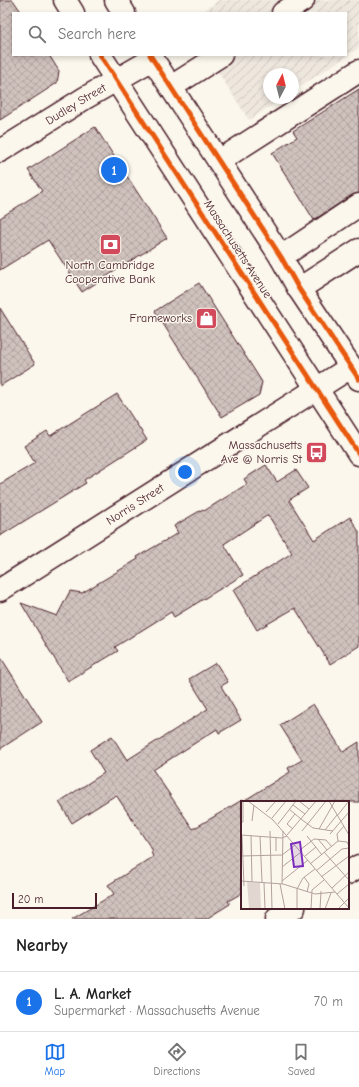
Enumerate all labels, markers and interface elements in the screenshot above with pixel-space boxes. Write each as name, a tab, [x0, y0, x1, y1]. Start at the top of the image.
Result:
search box	[12, 12, 347, 56]
icon: search	[26, 23, 48, 45]
text: Search here	[58, 25, 136, 43]
north arrow	[263, 68, 299, 104]
street label: Dudley Street	[43, 80, 109, 128]
pin: 1	[101, 155, 127, 185]
street label: Massachusetts Avenue	[201, 197, 275, 301]
bank icon: North Cambridge Cooperative Bank	[97, 231, 123, 257]
place label: North Cambridge Cooperative Bank	[65, 258, 155, 286]
shop icon: Frameworks	[194, 305, 220, 331]
place label: Frameworks	[130, 311, 192, 325]
place label: Massachusetts Ave @ Norris St	[221, 438, 303, 466]
bus stop icon: Massachusetts Ave @ Norris St	[304, 439, 330, 465]
your location	[175, 462, 195, 482]
street label: Norris Street	[104, 480, 167, 528]
inset map	[241, 801, 349, 909]
scale bar	[12, 891, 97, 910]
text: 20 m	[18, 893, 43, 906]
text: Nearby	[16, 936, 67, 955]
text: L. A. Market	[54, 985, 131, 1003]
text: 1	[26, 994, 32, 1009]
text: 70 m	[314, 994, 343, 1009]
text: Supermarket · Massachusetts Avenue	[54, 1003, 260, 1018]
tab: Map	[44, 1041, 66, 1078]
tab: Directions	[154, 1041, 200, 1078]
tab: Saved	[288, 1041, 315, 1078]

